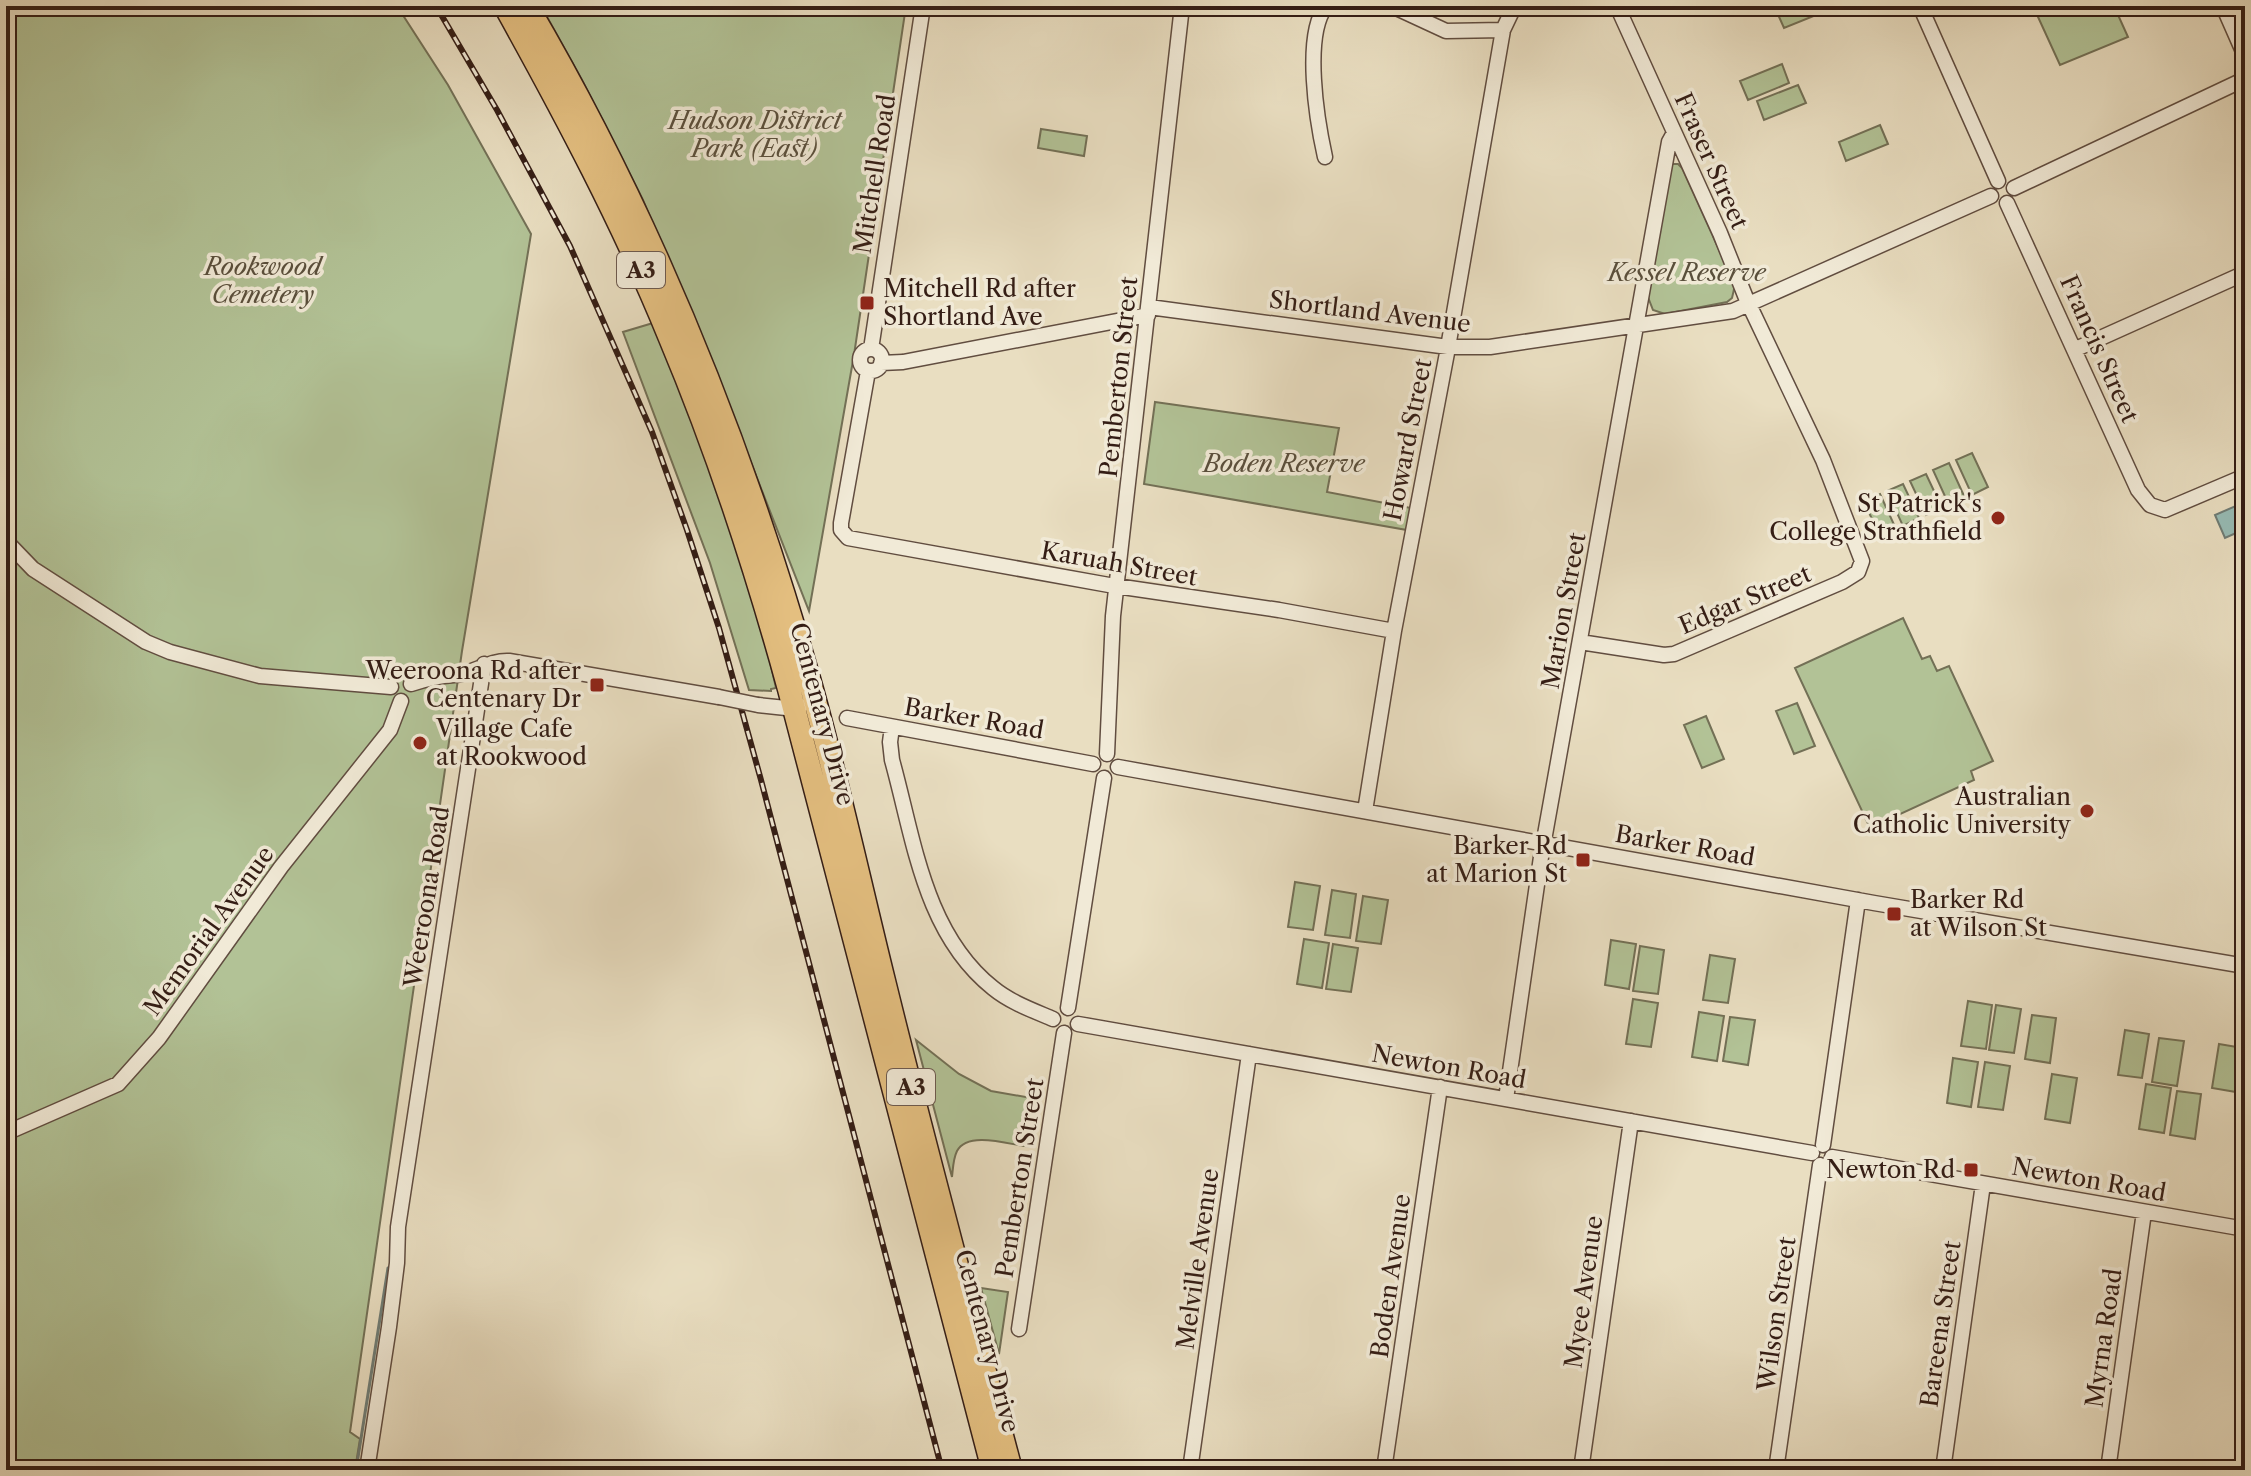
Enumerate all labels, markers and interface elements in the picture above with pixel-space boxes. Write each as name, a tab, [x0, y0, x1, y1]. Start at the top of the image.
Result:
street label: Fraser Street	[1668, 88, 1755, 234]
street label: Mitchell Road	[848, 92, 901, 256]
park label: Hudson District Park (East)	[666, 106, 843, 163]
park label: Rookwood Cemetery	[203, 252, 324, 309]
road number: A3	[617, 252, 665, 288]
park label: Kessel Reserve	[1606, 258, 1767, 287]
street label: Francis Street	[2054, 271, 2145, 427]
place label: Mitchell Rd after Shortland Ave	[883, 274, 1076, 331]
street label: Pemberton Street	[1094, 275, 1144, 479]
street label: Shortland Avenue	[1268, 285, 1473, 338]
marker: Mitchell Rd after Shortland Ave	[858, 294, 876, 312]
street label: Howard Street	[1378, 356, 1438, 524]
park label: Boden Reserve	[1201, 449, 1366, 478]
place label: St Patrick's College Strathfield	[1769, 489, 1982, 546]
marker: St Patrick's College Strathfield	[1989, 509, 2007, 527]
street label: Marion Street	[1535, 530, 1592, 691]
street label: Karuah Street	[1039, 535, 1200, 592]
street label: Edgar Street	[1674, 559, 1816, 640]
street label: Centenary Drive	[784, 619, 861, 808]
place label: Weeroona Rd after Centenary Dr	[365, 656, 581, 713]
marker: Weeroona Rd after Centenary Dr	[588, 676, 606, 694]
street label: Barker Road	[902, 692, 1047, 745]
place label: Village Cafe at Rookwood	[435, 714, 587, 771]
marker: Village Cafe at Rookwood	[411, 734, 429, 752]
place label: Australian Catholic University	[1853, 782, 2072, 839]
marker: Australian Catholic University	[2078, 802, 2096, 820]
street label: Weeroona Road	[398, 804, 455, 991]
street label: Barker Road	[1613, 819, 1758, 872]
place label: Barker Rd at Marion St	[1426, 831, 1568, 888]
street label: Memorial Avenue	[137, 840, 280, 1021]
marker: Barker Rd at Marion St	[1574, 851, 1592, 869]
place label: Barker Rd at Wilson St	[1910, 885, 2047, 942]
marker: Barker Rd at Wilson St	[1885, 905, 1903, 923]
street label: Newton Road	[1370, 1039, 1529, 1094]
road number: A3	[887, 1069, 935, 1105]
street label: Pemberton Street	[989, 1076, 1050, 1280]
street label: Newton Road	[2010, 1152, 2169, 1207]
place label: Newton Rd	[1826, 1155, 1955, 1184]
marker: Newton Rd	[1962, 1161, 1980, 1179]
street label: Melville Avenue	[1170, 1166, 1225, 1351]
street label: Boden Avenue	[1365, 1192, 1416, 1360]
street label: Myee Avenue	[1558, 1214, 1609, 1370]
street label: Wilson Street	[1751, 1235, 1802, 1394]
street label: Bareena Street	[1914, 1238, 1967, 1409]
street label: Centenary Drive	[949, 1246, 1026, 1435]
street label: Myrna Road	[2079, 1266, 2128, 1409]

